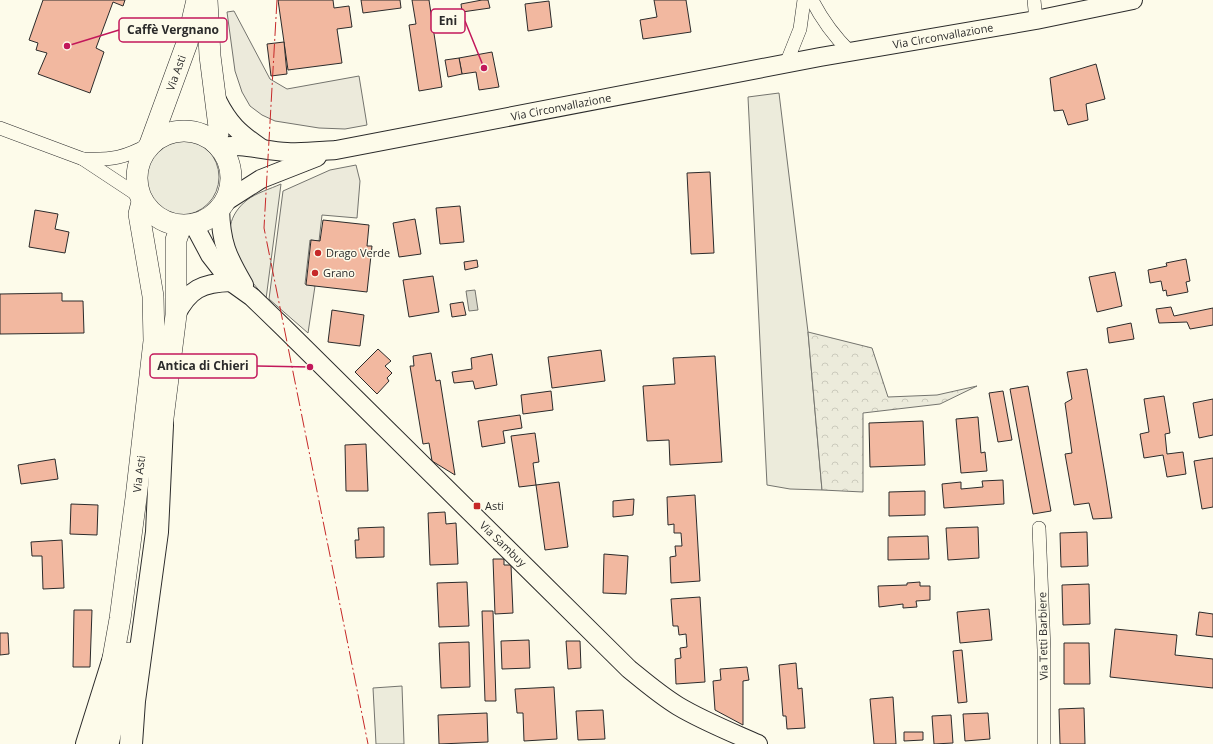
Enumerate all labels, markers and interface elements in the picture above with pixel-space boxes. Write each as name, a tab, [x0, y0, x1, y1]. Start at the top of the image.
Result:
callout: Eni	[431, 9, 465, 33]
text: Eni	[439, 12, 457, 29]
callout: Caffè Vergnano	[119, 18, 227, 42]
street label: Via Circonvallazione	[891, 19, 994, 52]
text: Caffè Vergnano	[127, 21, 219, 38]
street label: Via Asti	[162, 53, 189, 93]
street label: Via Circonvallazione	[509, 89, 612, 124]
place label: Drago Verde	[326, 245, 390, 260]
marker: Drago Verde	[313, 248, 323, 258]
place label: Grano	[323, 265, 355, 280]
marker: Grano	[310, 268, 320, 278]
callout: Antica di Chieri	[150, 354, 257, 378]
text: Antica di Chieri	[157, 357, 249, 374]
street label: Via Asti	[129, 455, 148, 493]
place label: Asti	[485, 498, 504, 513]
marker: Asti	[472, 501, 482, 511]
street label: Via Sambuy	[477, 518, 530, 570]
street label: Via Tetti Barbiere	[1034, 592, 1051, 680]

